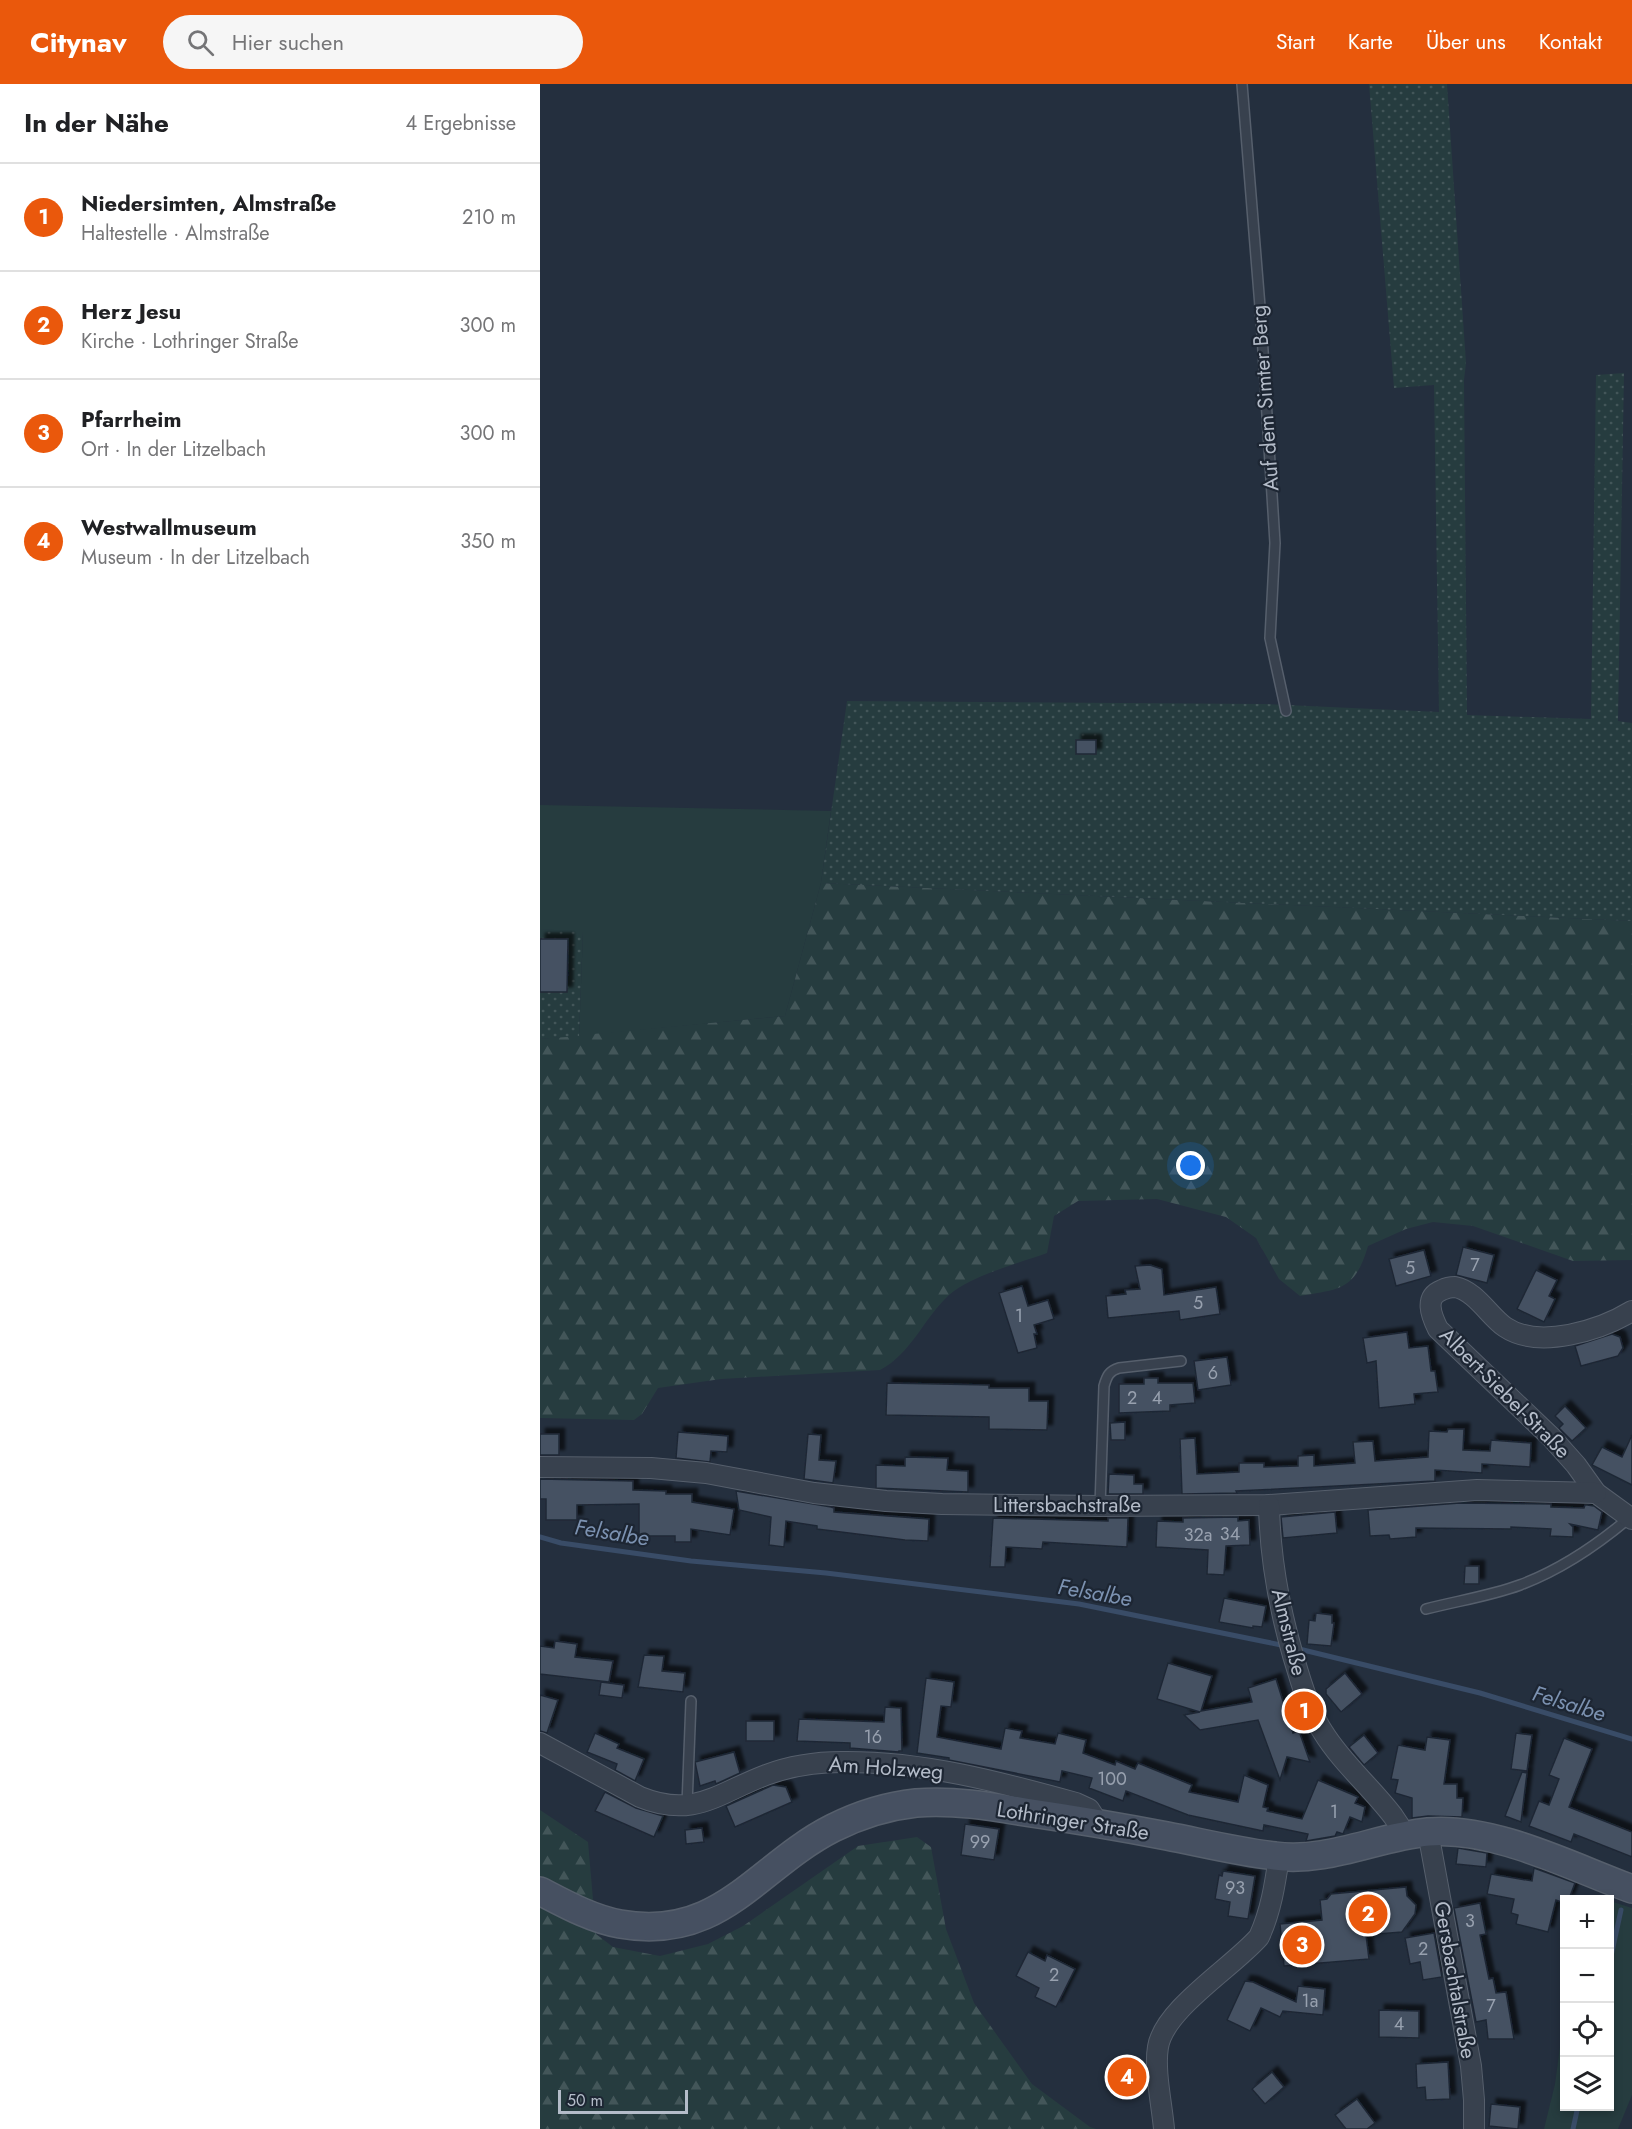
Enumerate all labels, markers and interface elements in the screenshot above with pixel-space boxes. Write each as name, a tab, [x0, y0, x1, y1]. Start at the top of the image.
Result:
search box	[163, 15, 583, 69]
text: Citynav	[30, 22, 127, 63]
icon: search	[184, 26, 217, 59]
text: Hier suchen	[232, 26, 344, 58]
text: Start	[1276, 27, 1315, 57]
text: Karte	[1348, 27, 1393, 57]
text: Über uns	[1426, 27, 1506, 57]
text: Kontakt	[1539, 27, 1602, 57]
text: In der Nähe	[24, 104, 169, 142]
text: 4 Ergebnisse	[406, 109, 516, 138]
text: Niedersimten, Almstraße	[81, 187, 336, 219]
text: 1	[38, 203, 49, 232]
text: 210 m	[462, 203, 516, 232]
text: Haltestelle · Almstraße	[81, 219, 270, 248]
text: Herz Jesu	[81, 295, 181, 327]
street label: Auf dem Simter Berg	[1244, 304, 1286, 492]
text: 2	[37, 311, 50, 340]
text: 300 m	[459, 311, 516, 340]
text: Kirche · Lothringer Straße	[81, 327, 299, 356]
text: Pfarrheim	[81, 403, 181, 435]
text: 3	[37, 419, 50, 448]
text: 300 m	[459, 419, 516, 448]
text: Ort · In der Litzelbach	[81, 435, 266, 464]
text: Westwallmuseum	[81, 511, 257, 543]
text: 4	[37, 527, 50, 556]
text: 350 m	[460, 527, 516, 556]
text: Museum · In der Litzelbach	[81, 543, 310, 572]
your location	[1176, 1151, 1205, 1180]
house number: 7	[1470, 1252, 1480, 1278]
house number: 5	[1405, 1255, 1415, 1281]
house number: 5	[1193, 1290, 1203, 1316]
house number: 1	[1015, 1303, 1023, 1329]
street label: Albert-Siebel-Straße	[1433, 1321, 1577, 1465]
house number: 6	[1208, 1360, 1218, 1386]
house number: 2	[1127, 1385, 1137, 1411]
house number: 4	[1152, 1385, 1162, 1411]
street label: Littersbachstraße	[993, 1490, 1141, 1520]
water label: Felsalbe	[573, 1510, 651, 1554]
house number: 34	[1220, 1521, 1240, 1547]
house number: 32a	[1184, 1522, 1212, 1548]
water label: Felsalbe	[1055, 1570, 1135, 1614]
street label: Almstraße	[1264, 1585, 1314, 1679]
water label: Felsalbe	[1529, 1677, 1609, 1729]
pin: 1	[1284, 1688, 1323, 1734]
house number: 16	[864, 1724, 882, 1750]
street label: Am Holzweg	[828, 1749, 944, 1787]
house number: 100	[1097, 1766, 1127, 1792]
street label: Lothringer Straße	[995, 1794, 1151, 1848]
house number: 1	[1330, 1799, 1338, 1825]
house number: 99	[970, 1829, 990, 1855]
house number: 93	[1225, 1875, 1245, 1901]
pin: 2	[1348, 1892, 1388, 1936]
map controls	[1560, 1895, 1614, 2111]
button: +	[1560, 1895, 1614, 1949]
street label: Gersbachtalstraße	[1426, 1899, 1484, 2061]
house number: 3	[1465, 1908, 1475, 1934]
pin: 3	[1282, 1922, 1322, 1968]
house number: 2	[1418, 1936, 1428, 1962]
button: −	[1560, 1949, 1614, 2003]
house number: 2	[1049, 1962, 1059, 1988]
house number: 1a	[1302, 1988, 1318, 2014]
house number: 7	[1486, 1993, 1496, 2019]
button: locate	[1560, 2003, 1614, 2057]
house number: 4	[1394, 2011, 1404, 2037]
pin: 4	[1108, 2054, 1146, 2100]
button: layers	[1560, 2057, 1614, 2111]
scale bar	[558, 2087, 688, 2114]
text: 50 m	[567, 2089, 603, 2112]

